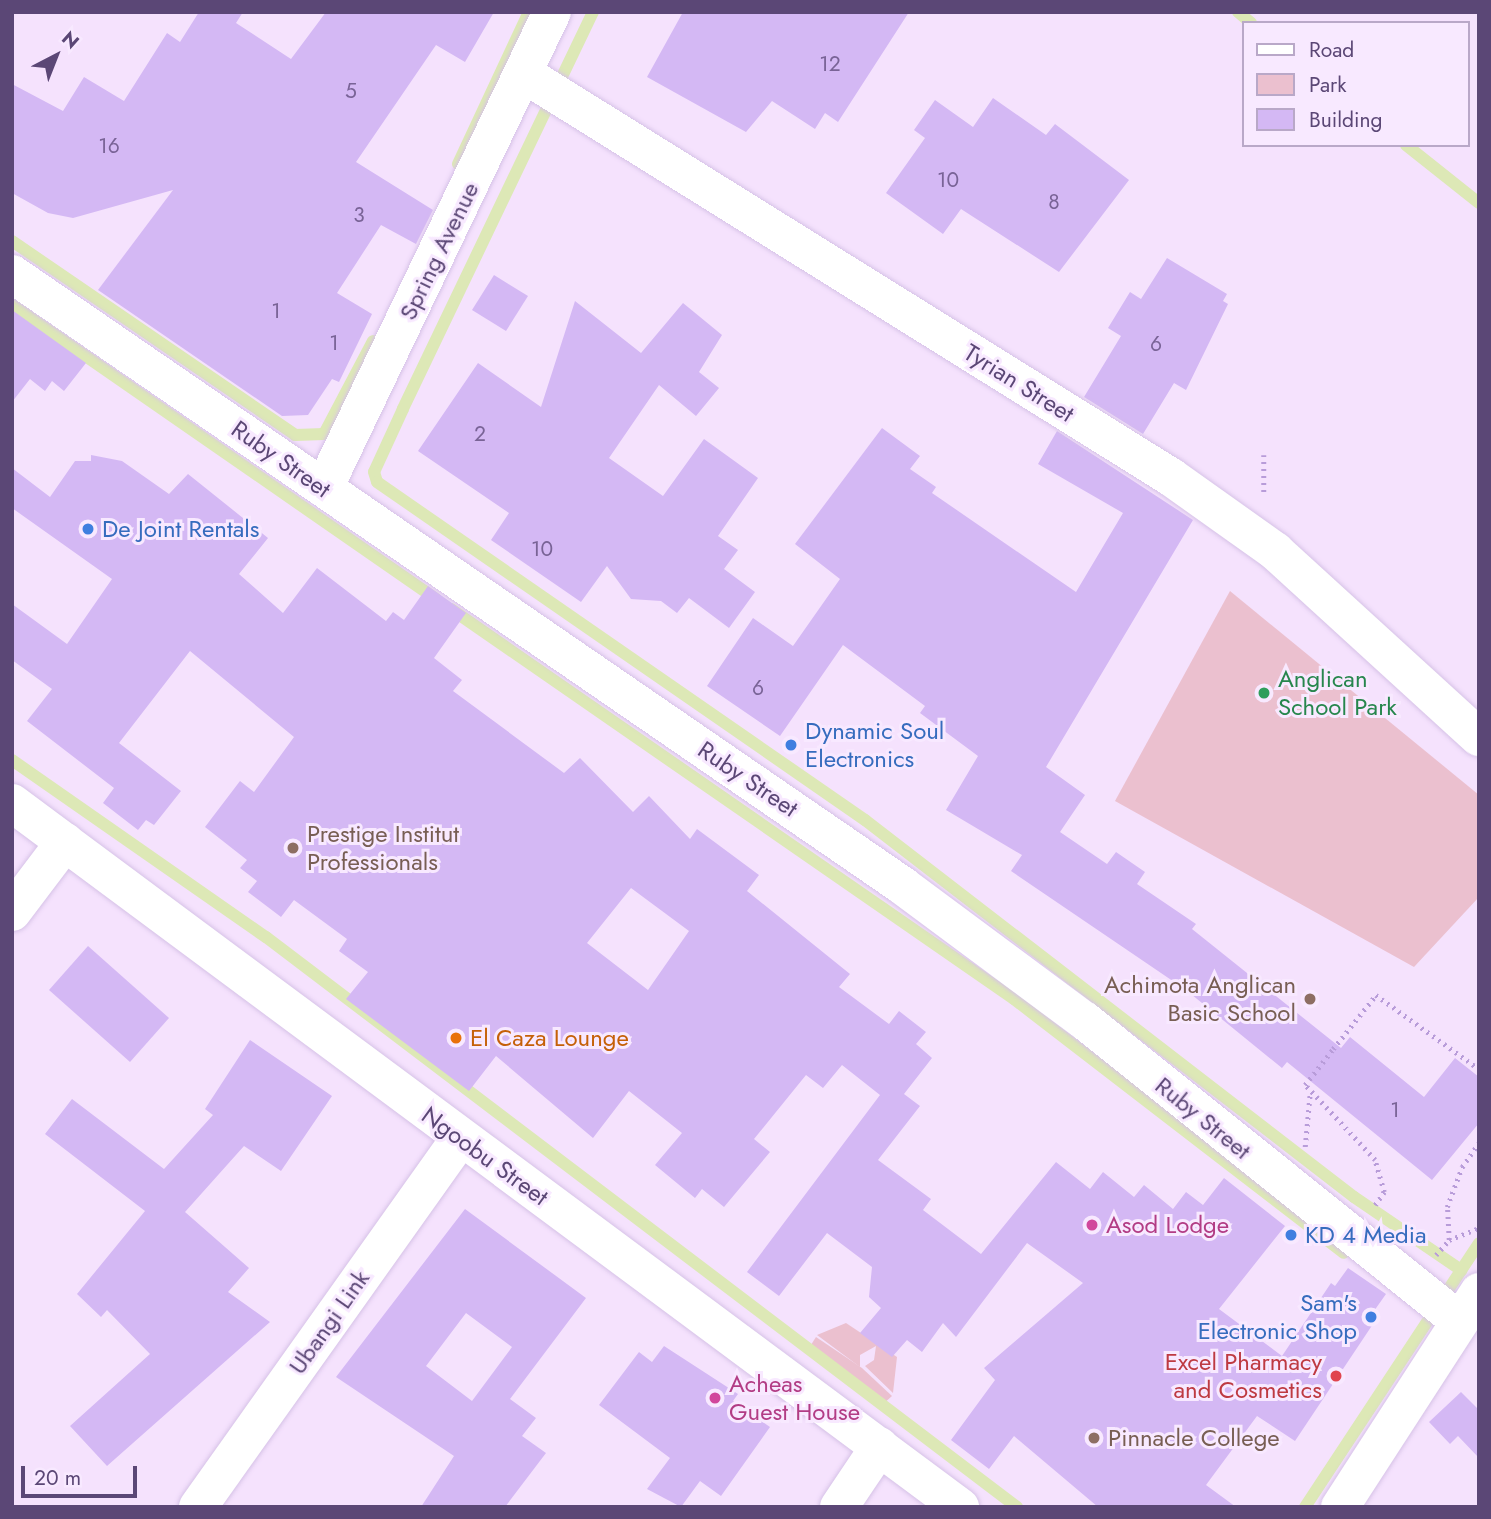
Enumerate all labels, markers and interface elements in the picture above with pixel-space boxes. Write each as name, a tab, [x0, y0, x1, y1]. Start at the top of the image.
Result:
north arrow	[21, 21, 91, 91]
legend	[1242, 21, 1470, 147]
text: N	[56, 25, 85, 55]
text: Road	[1309, 35, 1354, 65]
house number: 12	[819, 51, 841, 77]
text: Park	[1309, 70, 1346, 100]
house number: 5	[345, 78, 357, 104]
text: Building	[1309, 105, 1382, 135]
house number: 16	[98, 133, 120, 159]
house number: 10	[937, 167, 959, 193]
street label: Spring Avenue	[393, 177, 485, 325]
house number: 8	[1048, 189, 1060, 215]
house number: 3	[353, 202, 365, 228]
house number: 1	[271, 298, 281, 324]
house number: 1	[329, 330, 339, 356]
house number: 6	[1150, 331, 1162, 357]
street label: Tyrian Street	[959, 338, 1079, 428]
street label: Ruby Street	[226, 414, 336, 504]
house number: 2	[474, 421, 486, 447]
place label: De Joint Rentals	[102, 515, 259, 543]
marker: De Joint Rentals	[80, 521, 96, 537]
house number: 10	[531, 536, 553, 562]
place label: Anglican School Park	[1278, 665, 1397, 721]
house number: 6	[752, 675, 764, 701]
marker: Anglican School Park	[1256, 685, 1272, 701]
place label: Dynamic Soul Electronics	[805, 717, 944, 773]
street label: Ruby Street	[693, 735, 803, 823]
marker: Dynamic Soul Electronics	[783, 737, 799, 753]
place label: Prestige Institut Professionals	[307, 820, 459, 876]
marker: Prestige Institut Professionals	[285, 840, 301, 856]
place label: Achimota Anglican Basic School	[1104, 971, 1296, 1027]
marker: Achimota Anglican Basic School	[1302, 991, 1318, 1007]
place label: El Caza Lounge	[470, 1024, 629, 1052]
marker: El Caza Lounge	[448, 1030, 464, 1046]
street label: Ruby Street	[1149, 1071, 1257, 1165]
house number: 1	[1390, 1097, 1400, 1123]
street label: Ngoobu Street	[416, 1100, 554, 1212]
place label: Asod Lodge	[1106, 1211, 1229, 1239]
marker: Asod Lodge	[1084, 1217, 1100, 1233]
place label: KD 4 Media	[1305, 1221, 1427, 1249]
marker: KD 4 Media	[1283, 1227, 1299, 1243]
street label: Ubangi Link	[283, 1265, 375, 1379]
place label: Sam's Electronic Shop	[1198, 1289, 1357, 1345]
marker: Sam's Electronic Shop	[1363, 1309, 1379, 1325]
place label: Excel Pharmacy and Cosmetics	[1165, 1348, 1322, 1404]
marker: Excel Pharmacy and Cosmetics	[1328, 1368, 1344, 1384]
place label: Acheas Guest House	[729, 1370, 860, 1426]
marker: Acheas Guest House	[707, 1390, 723, 1406]
place label: Pinnacle College	[1108, 1424, 1280, 1452]
marker: Pinnacle College	[1086, 1430, 1102, 1446]
scale bar	[24, 1452, 140, 1496]
text: 20 m	[34, 1463, 81, 1493]

